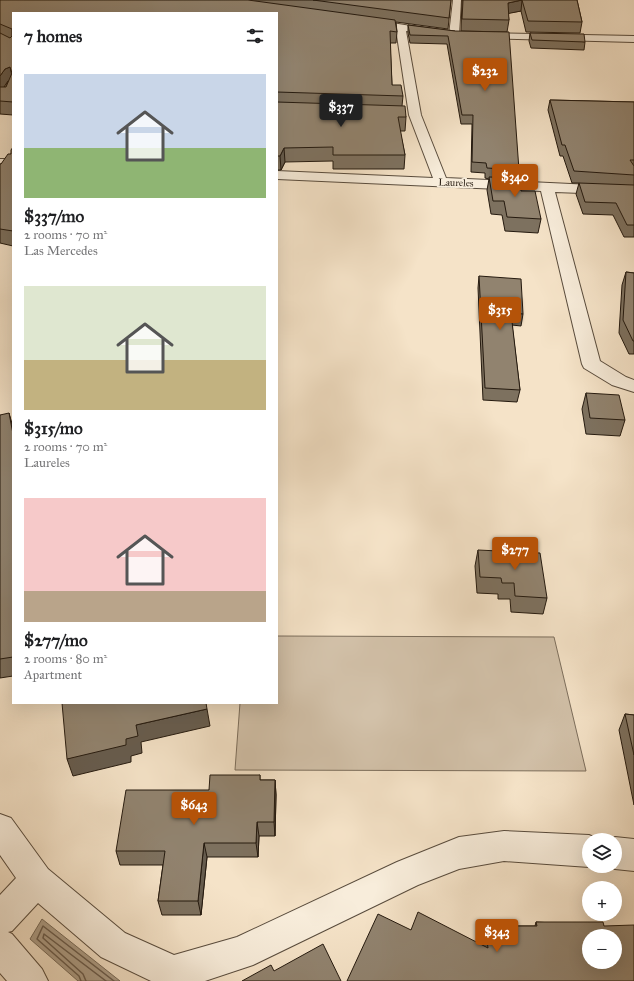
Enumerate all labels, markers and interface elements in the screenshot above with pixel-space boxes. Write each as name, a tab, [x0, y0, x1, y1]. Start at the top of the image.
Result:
icon: filters	[244, 25, 266, 47]
text: 7 homes	[24, 26, 82, 47]
pin: $232	[461, 58, 509, 92]
text: $232	[472, 63, 498, 79]
pin: $337	[317, 94, 365, 128]
text: $337	[328, 99, 354, 115]
icon: home	[109, 100, 181, 172]
pin: $340	[491, 164, 539, 198]
text: $340	[501, 169, 529, 185]
street label: Laureles	[438, 176, 474, 190]
text: $337/mo	[24, 206, 84, 227]
text: 2 rooms · 70 m²	[24, 227, 107, 243]
text: Las Mercedes	[24, 243, 98, 259]
pin: $315	[476, 297, 524, 331]
text: $315	[488, 302, 512, 318]
icon: home	[109, 312, 181, 384]
text: $315/mo	[24, 418, 83, 439]
text: 2 rooms · 70 m²	[24, 439, 107, 455]
text: Laureles	[24, 455, 70, 471]
icon: home	[109, 524, 181, 596]
pin: $277	[491, 537, 539, 571]
text: $277	[501, 542, 529, 558]
text: $277/mo	[24, 630, 88, 651]
text: 2 rooms · 80 m²	[24, 651, 107, 667]
text: Apartment	[24, 667, 82, 683]
pin: $643	[170, 792, 218, 826]
text: $643	[181, 797, 207, 813]
map controls	[582, 833, 622, 969]
button: layers	[582, 833, 622, 873]
button: +	[582, 881, 622, 921]
pin: $343	[473, 919, 521, 953]
text: $343	[484, 924, 510, 940]
button: −	[582, 929, 622, 969]

